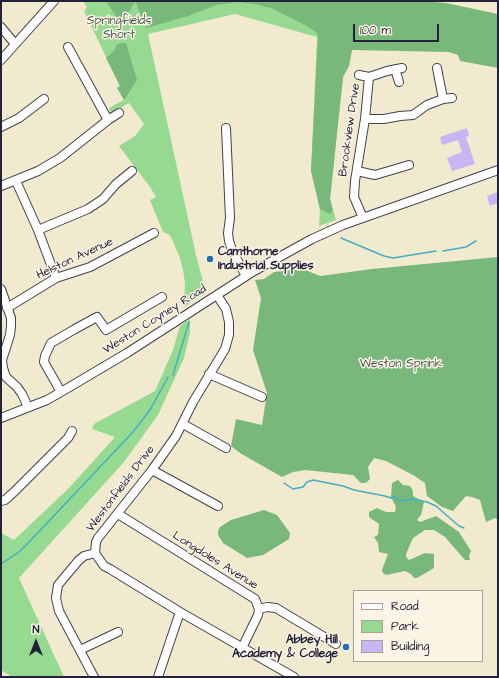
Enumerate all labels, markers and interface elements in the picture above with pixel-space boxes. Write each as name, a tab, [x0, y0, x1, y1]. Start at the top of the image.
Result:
park label: Springfields Short	[87, 14, 151, 42]
scale bar	[355, 16, 441, 42]
text: 100 m	[360, 22, 391, 39]
street label: Brookview Drive	[336, 82, 364, 178]
street label: Helston Avenue	[34, 235, 116, 283]
place label: Camthorne Industrial Supplies	[218, 245, 314, 273]
marker: Camthorne Industrial Supplies	[205, 254, 215, 264]
street label: Weston Coyney Road	[101, 282, 209, 358]
park label: Weston Sprink	[360, 357, 442, 371]
street label: Westonfields Drive	[84, 443, 158, 535]
street label: Longdoles Avenue	[169, 529, 261, 593]
legend	[353, 590, 483, 662]
text: Road	[391, 598, 419, 615]
text: Park	[391, 618, 419, 635]
north arrow	[16, 622, 56, 662]
text: N	[33, 622, 39, 637]
place label: Abbey Hill Academy & College	[232, 633, 338, 661]
text: Building	[391, 638, 429, 655]
marker: Abbey Hill Academy & College	[341, 642, 351, 652]

